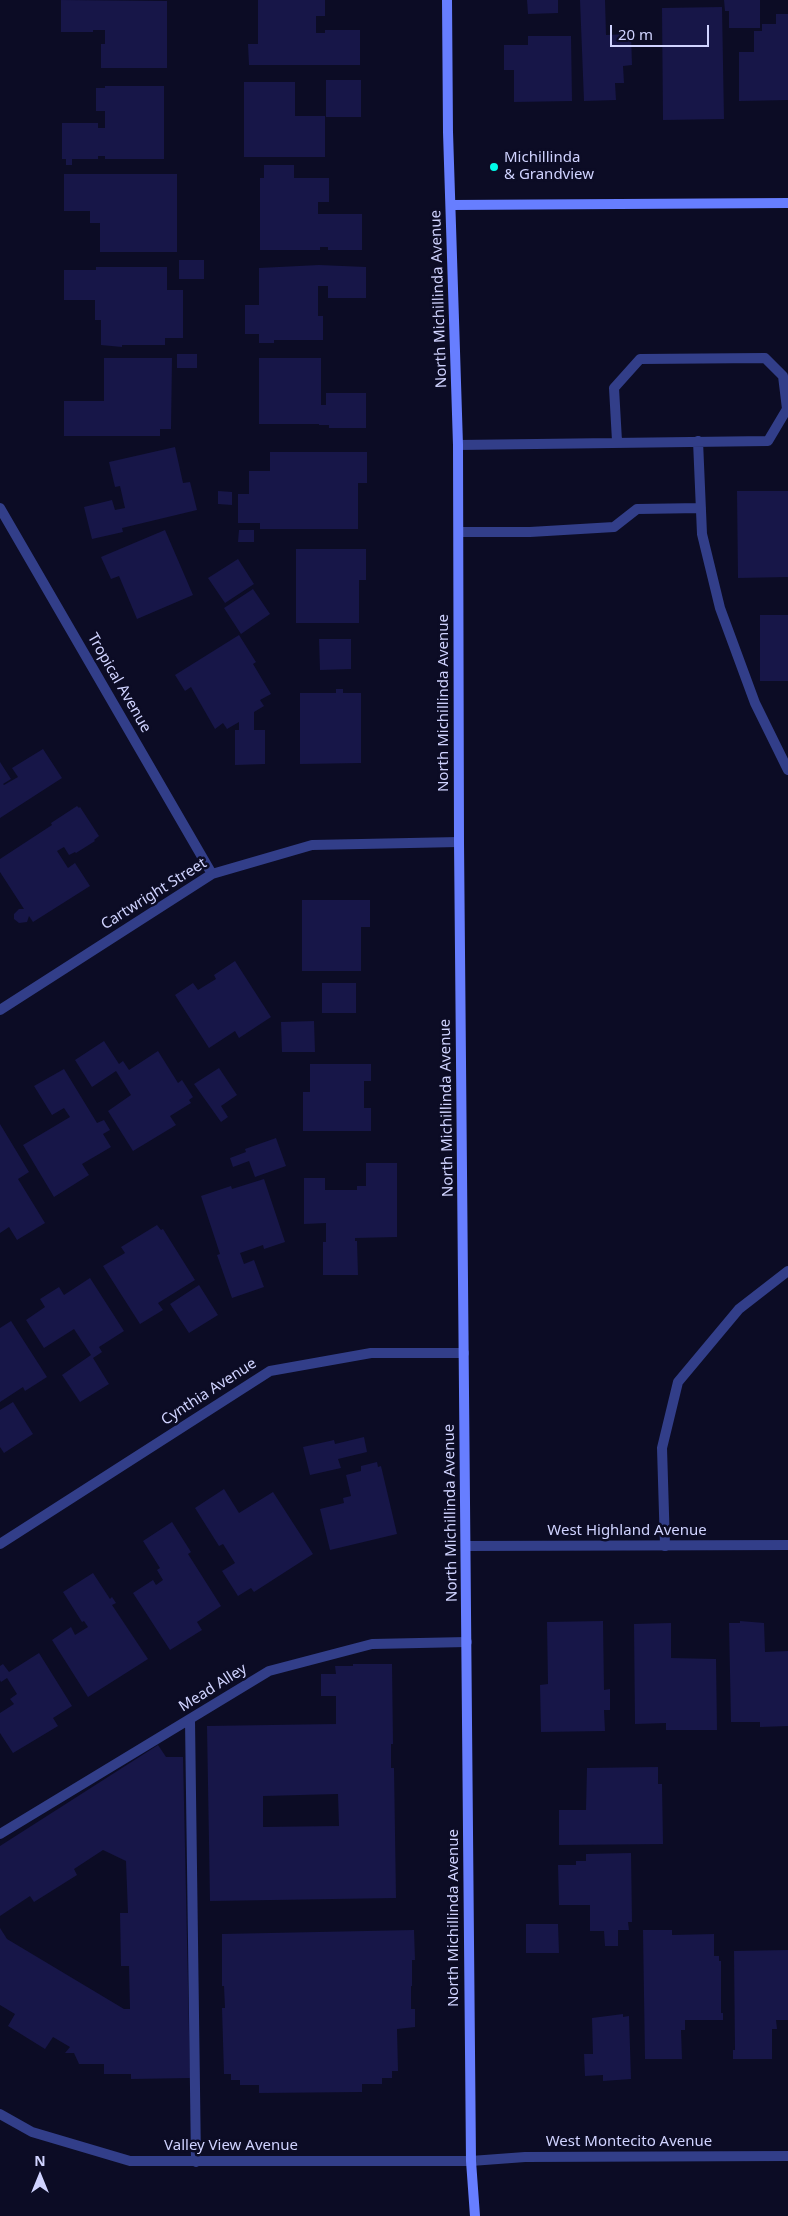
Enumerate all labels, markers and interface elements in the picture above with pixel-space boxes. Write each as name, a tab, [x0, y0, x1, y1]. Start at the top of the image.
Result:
scale bar	[613, 15, 712, 47]
text: 20 m	[618, 24, 653, 44]
place label: Michillinda & Grandview	[504, 149, 594, 184]
marker: Michillinda & Grandview	[488, 161, 500, 173]
street label: North Michillinda Avenue	[427, 210, 451, 388]
street label: North Michillinda Avenue	[435, 614, 453, 792]
street label: Tropical Avenue	[83, 630, 155, 736]
street label: Cartwright Street	[98, 854, 210, 934]
street label: North Michillinda Avenue	[436, 1019, 458, 1197]
street label: Cynthia Avenue	[158, 1355, 260, 1429]
street label: North Michillinda Avenue	[440, 1424, 462, 1602]
street label: West Highland Avenue	[547, 1522, 707, 1540]
street label: Mead Alley	[176, 1660, 250, 1716]
street label: North Michillinda Avenue	[445, 1829, 463, 2007]
street label: West Montecito Avenue	[546, 2133, 712, 2151]
street label: Valley View Avenue	[164, 2137, 298, 2155]
north arrow	[15, 2151, 65, 2201]
text: N	[34, 2151, 46, 2170]

